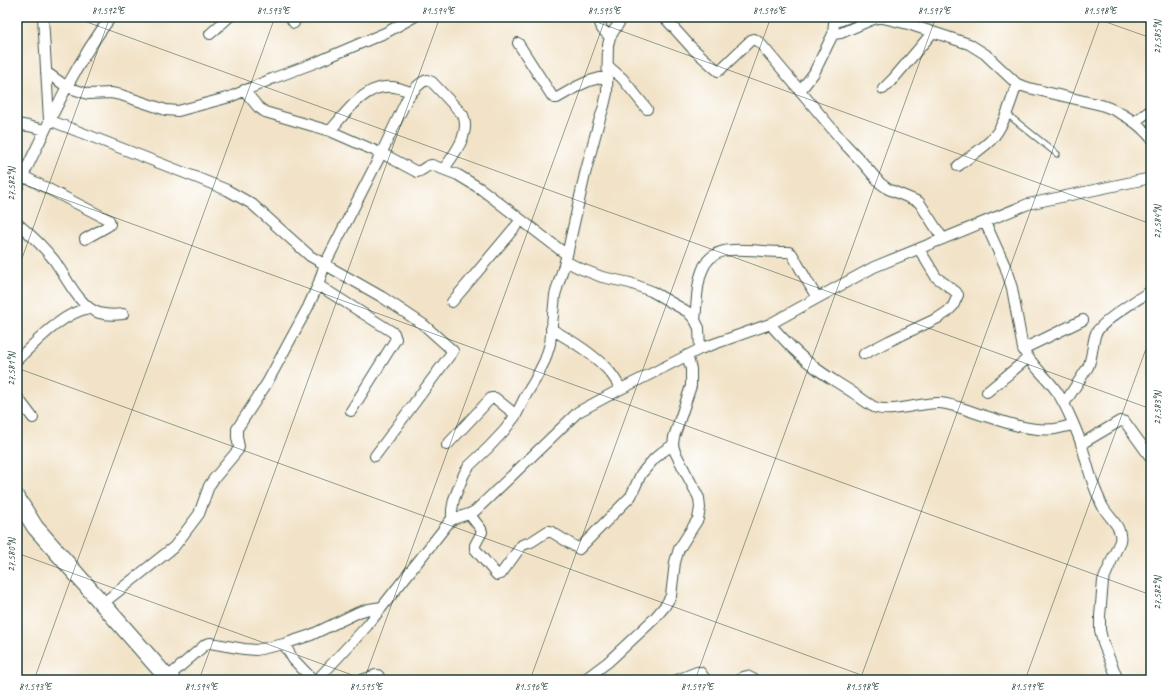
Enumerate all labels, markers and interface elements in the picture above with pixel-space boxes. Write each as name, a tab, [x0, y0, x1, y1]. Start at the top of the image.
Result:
text: 81.592°E	[92, 4, 126, 17]
text: 81.593°E	[257, 4, 291, 17]
text: 81.594°E	[422, 4, 456, 17]
text: 81.595°E	[588, 4, 622, 17]
text: 81.596°E	[753, 4, 787, 17]
text: 81.597°E	[918, 4, 952, 17]
text: 81.598°E	[1084, 4, 1118, 17]
text: 27.585°N	[1151, 18, 1164, 54]
text: 27.582°N	[5, 165, 18, 201]
text: 27.584°N	[1151, 203, 1164, 239]
text: 27.581°N	[5, 350, 18, 386]
text: 27.583°N	[1151, 389, 1164, 425]
text: 27.580°N	[5, 536, 18, 572]
text: 27.582°N	[1151, 574, 1164, 610]
text: 81.593°E	[19, 680, 53, 693]
text: 81.594°E	[185, 680, 219, 693]
text: 81.595°E	[350, 680, 384, 693]
text: 81.596°E	[515, 680, 549, 693]
text: 81.597°E	[681, 680, 715, 693]
text: 81.598°E	[846, 680, 880, 693]
text: 81.599°E	[1011, 680, 1045, 693]

